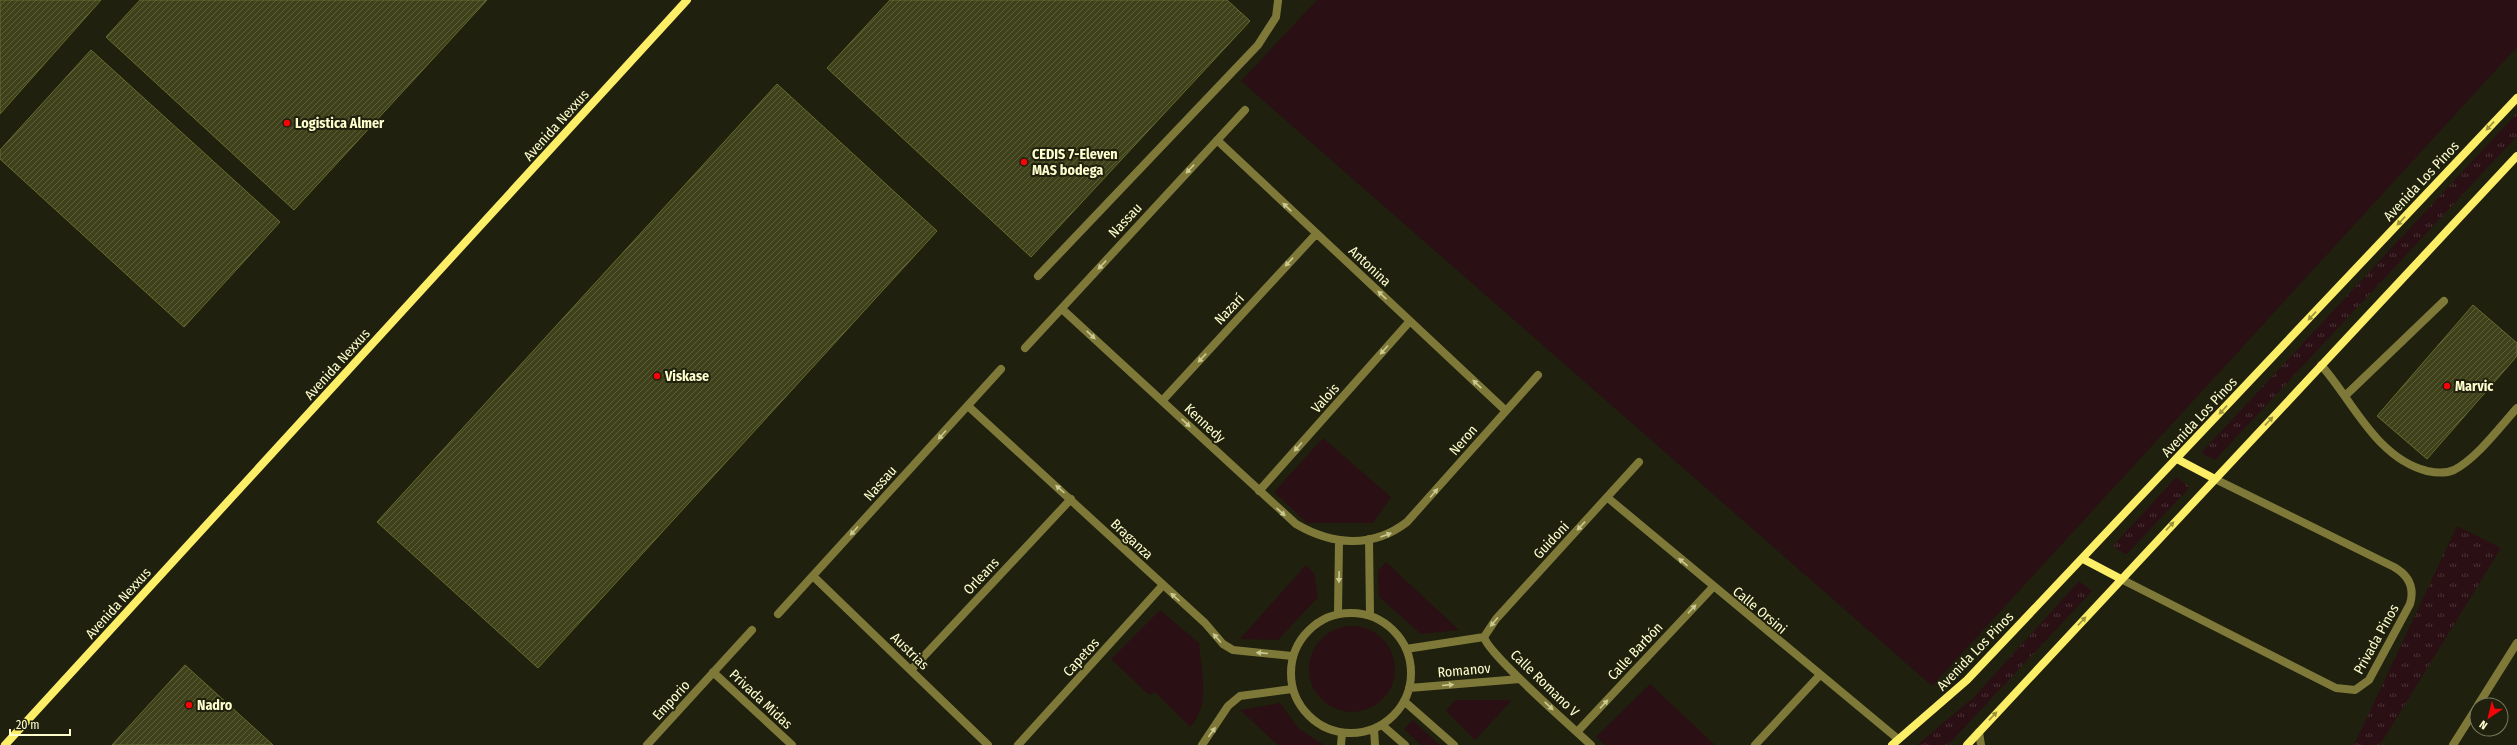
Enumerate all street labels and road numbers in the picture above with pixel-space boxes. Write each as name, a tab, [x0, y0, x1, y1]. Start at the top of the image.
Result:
street label: Avenida Nexxus	[520, 86, 593, 164]
street label: Avenida Los Pinos	[2380, 138, 2463, 225]
street label: Nassau	[1105, 199, 1146, 241]
street label: Antonina	[1345, 243, 1394, 290]
street label: Nazarí	[1211, 290, 1248, 328]
street label: Avenida Nexxus	[301, 325, 374, 403]
street label: Avenida Los Pinos	[2158, 374, 2241, 461]
street label: Valois	[1308, 380, 1343, 417]
street label: Kennedy	[1181, 400, 1229, 447]
street label: Neron	[1446, 422, 1481, 459]
street label: Nassau	[860, 462, 900, 504]
street label: Braganza	[1107, 516, 1156, 563]
street label: Guidoni	[1530, 518, 1573, 562]
street label: Orleans	[960, 554, 1003, 598]
street label: Avenida Nexxus	[82, 564, 155, 642]
street label: Calle Orsini	[1729, 583, 1790, 638]
street label: Privada Pinos	[2350, 601, 2403, 677]
street label: Avenida Los Pinos	[1933, 608, 2017, 694]
street label: Calle Barbón	[1604, 619, 1666, 684]
street label: Austrias	[887, 629, 932, 674]
street label: Capetos	[1060, 635, 1103, 680]
street label: Calle Romano V	[1507, 646, 1583, 721]
street label: Romanov	[1437, 660, 1492, 681]
street label: Privada Midas	[726, 666, 796, 733]
street label: Emporio	[649, 677, 694, 724]

